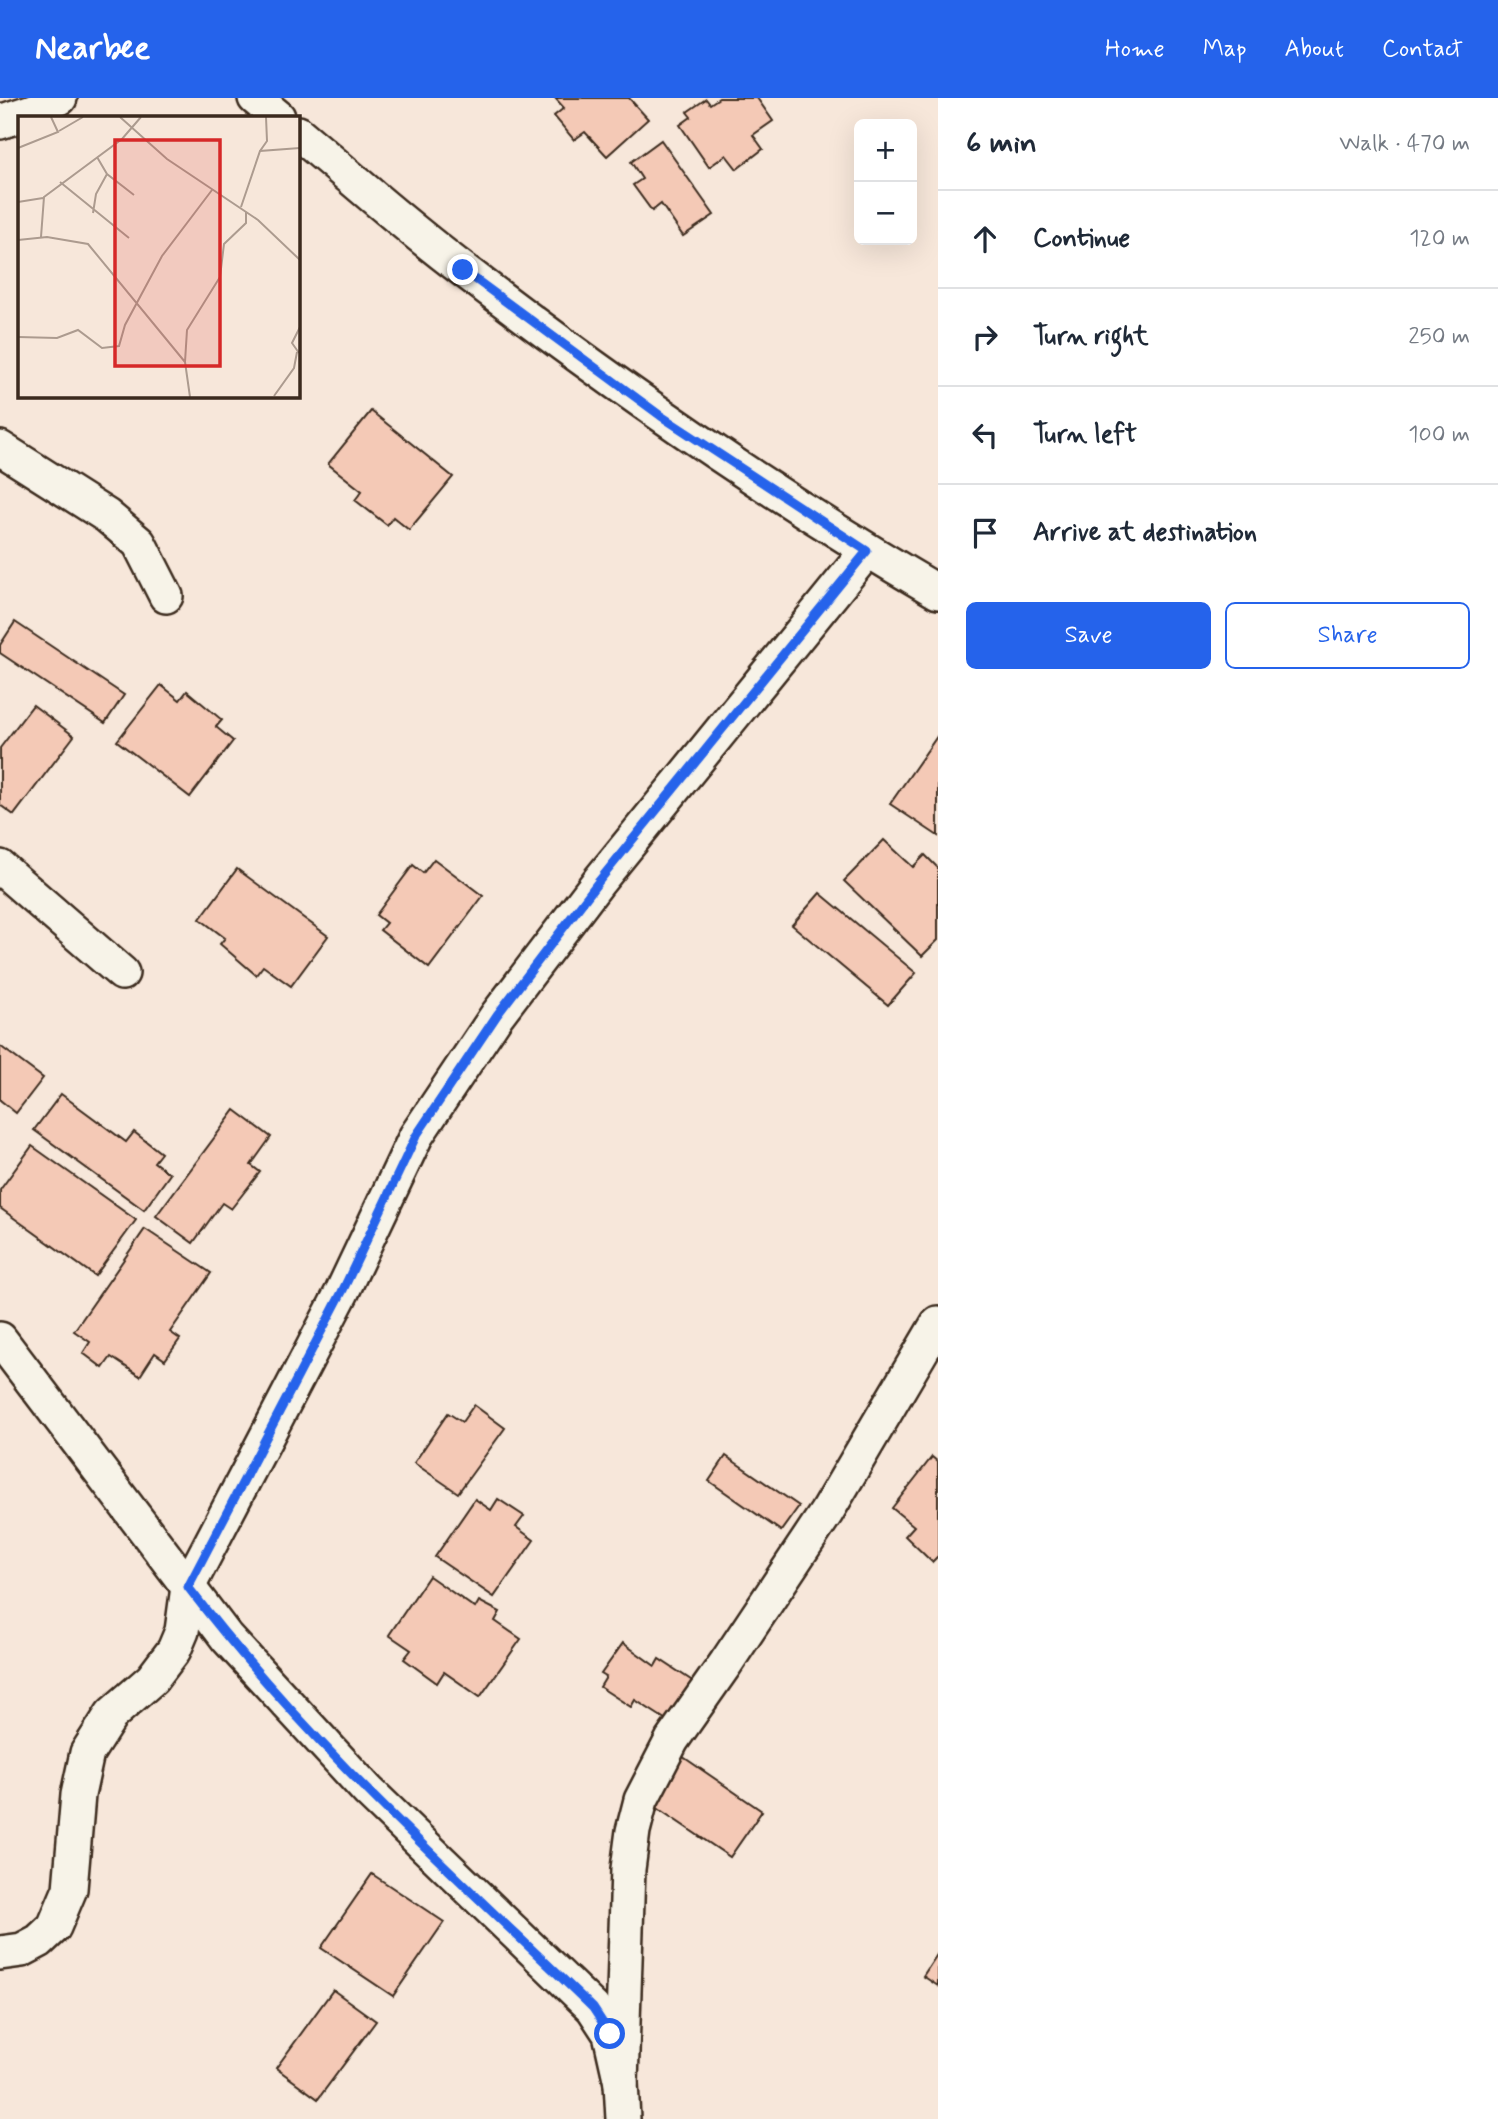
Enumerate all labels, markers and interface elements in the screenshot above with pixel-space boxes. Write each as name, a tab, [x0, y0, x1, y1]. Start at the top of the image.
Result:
text: Nearbee	[35, 27, 150, 71]
text: Home	[1105, 34, 1165, 65]
text: Map	[1203, 34, 1247, 65]
text: About	[1285, 34, 1344, 65]
text: Contact	[1382, 34, 1463, 65]
inset map	[18, 116, 299, 397]
map controls	[854, 119, 917, 245]
button: +	[854, 119, 917, 182]
text: 6 min	[966, 124, 1037, 163]
text: Walk · 470 m	[1339, 129, 1470, 159]
button: −	[854, 182, 917, 245]
icon: ahead	[966, 220, 1004, 258]
text: Continue	[1033, 222, 1130, 256]
text: 120 m	[1409, 224, 1470, 254]
route end	[447, 254, 478, 285]
icon: right	[966, 318, 1004, 356]
text: Turn right	[1033, 320, 1149, 354]
text: 250 m	[1408, 322, 1470, 352]
icon: left	[966, 416, 1004, 454]
text: Turn left	[1033, 418, 1137, 452]
text: 100 m	[1408, 420, 1470, 450]
icon: arrive	[966, 514, 1004, 552]
text: Arrive at destination	[1033, 516, 1257, 550]
button: Save	[966, 602, 1211, 669]
button: Share	[1225, 602, 1470, 669]
route start	[594, 2018, 625, 2049]

